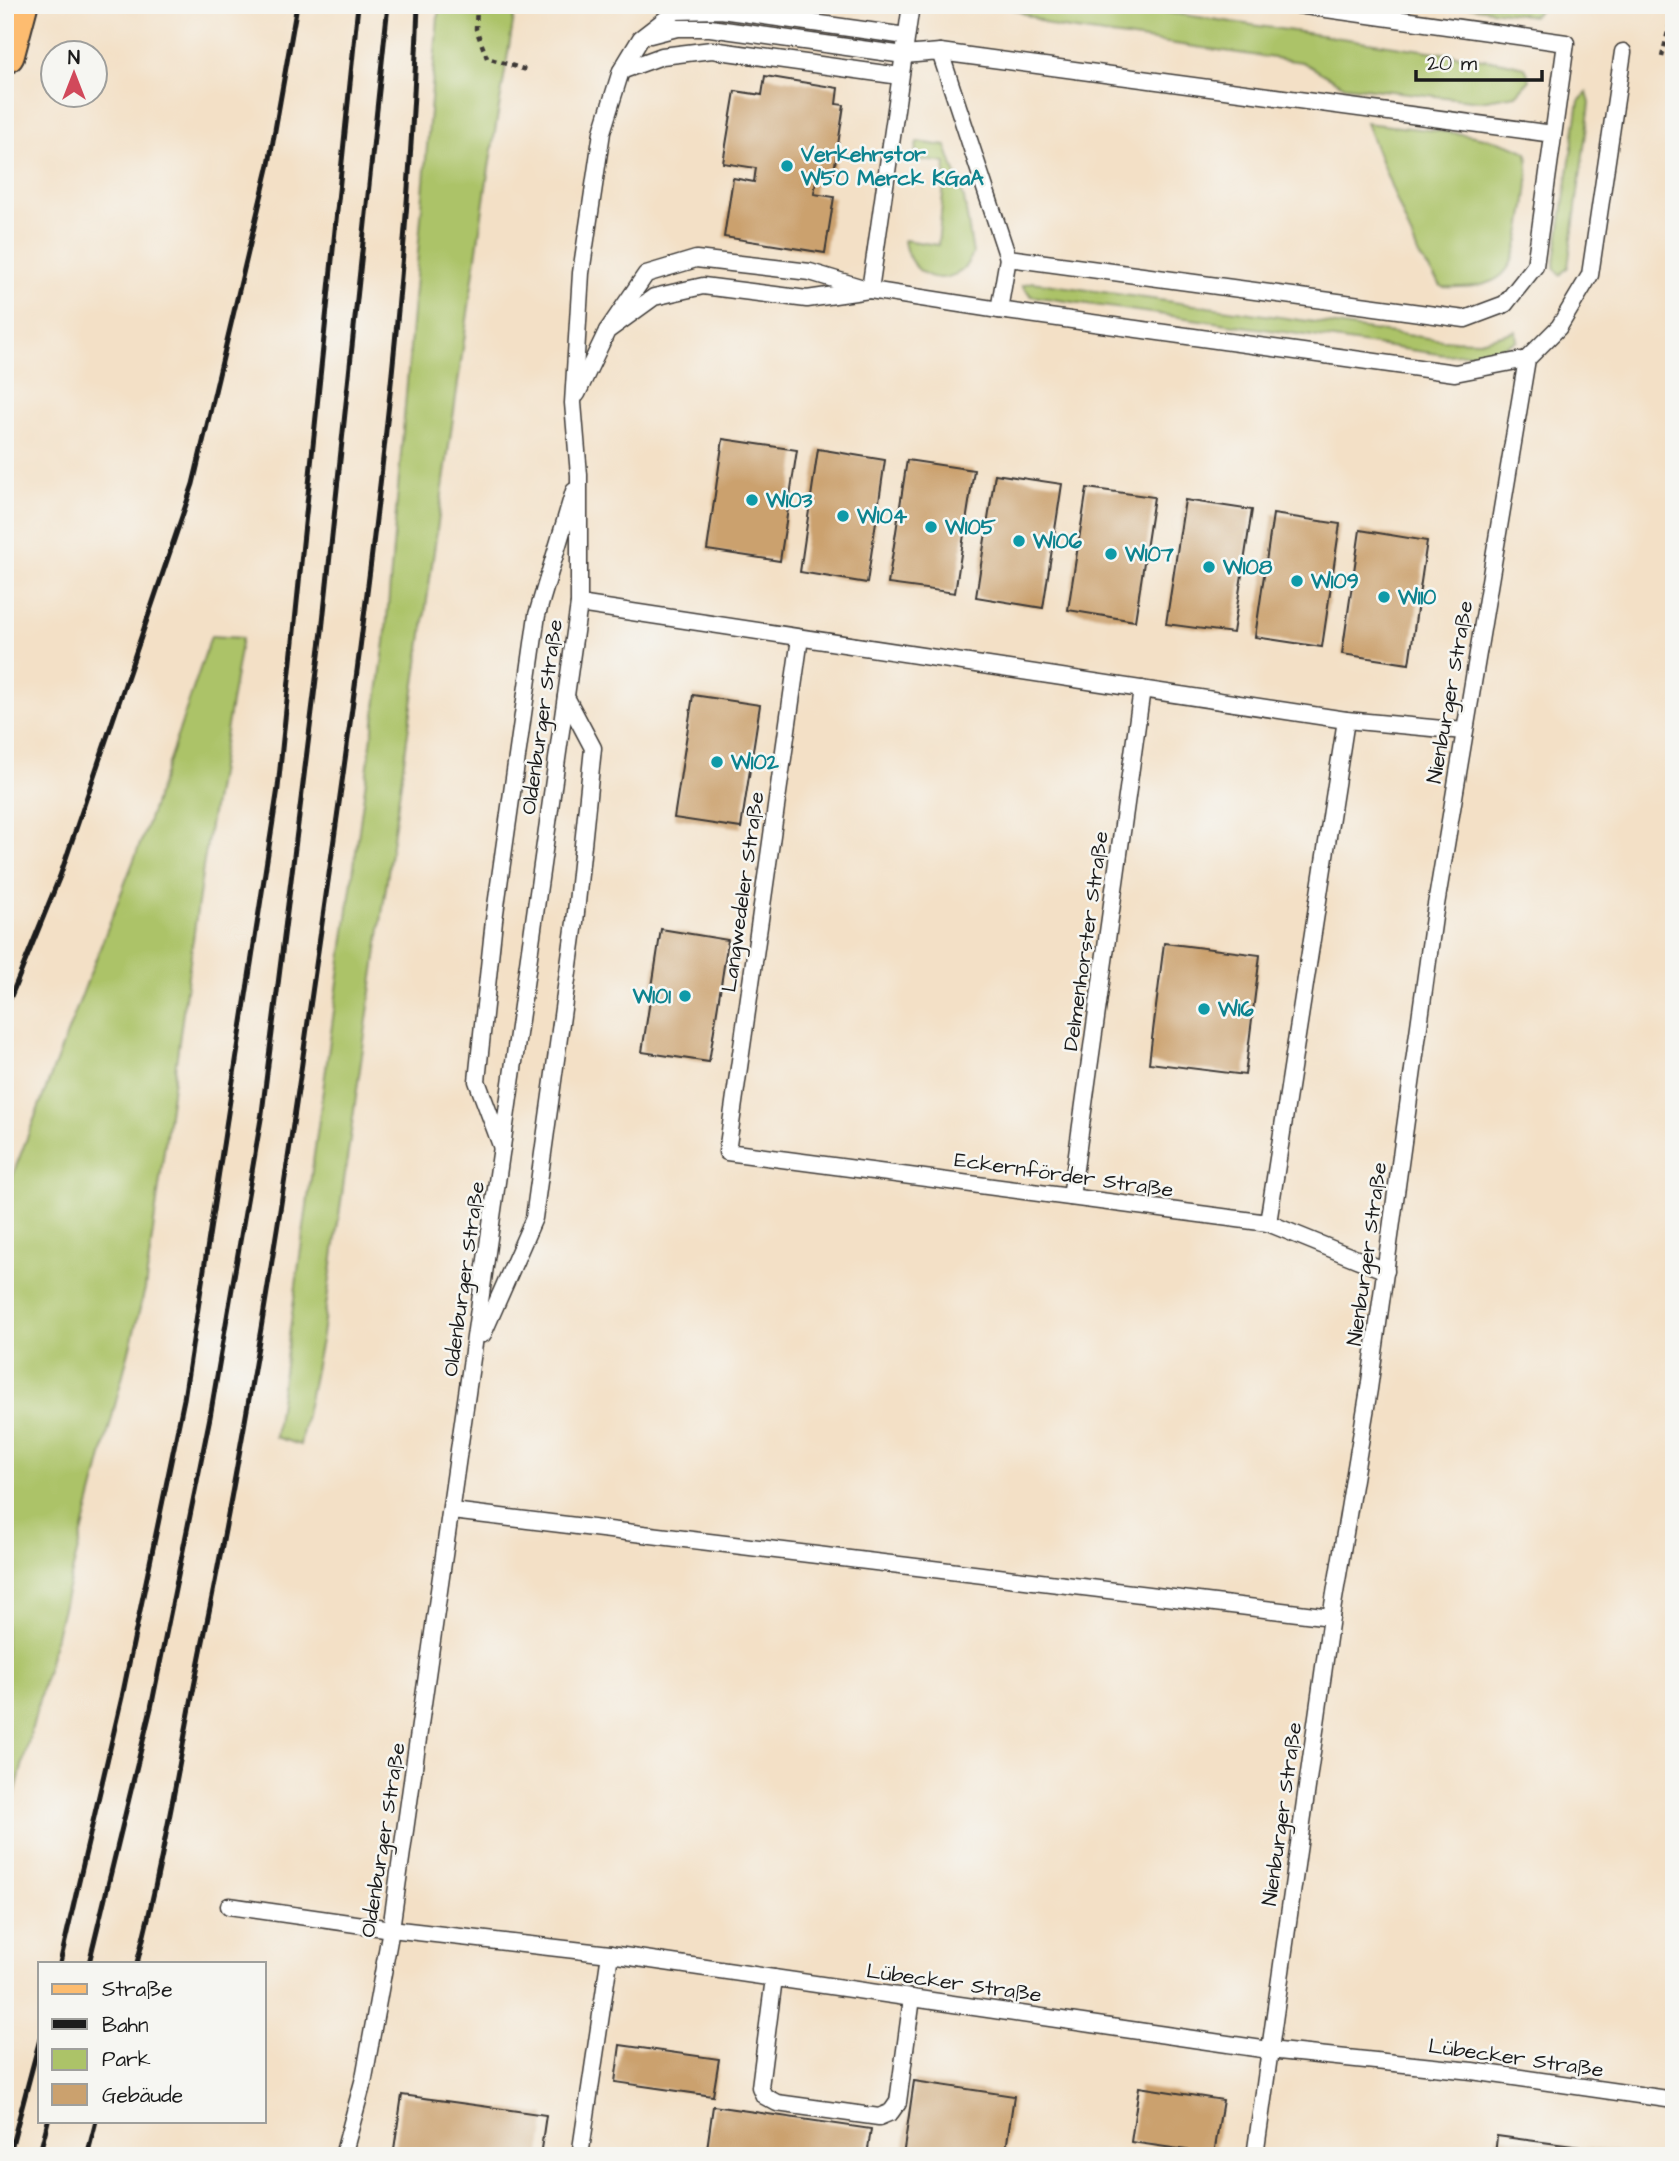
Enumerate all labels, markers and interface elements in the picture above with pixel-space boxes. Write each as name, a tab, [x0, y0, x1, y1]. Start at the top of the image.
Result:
north arrow	[38, 38, 108, 108]
scale bar	[1416, 38, 1542, 82]
text: N	[68, 45, 80, 72]
text: 20 m	[1427, 49, 1478, 78]
place label: Verkehrstor W50 Merck KGaA	[800, 140, 984, 193]
marker: Verkehrstor W50 Merck KGaA	[779, 158, 795, 174]
place label: W103	[765, 486, 813, 515]
marker: W103	[744, 492, 760, 508]
place label: W104	[856, 502, 908, 531]
marker: W104	[835, 508, 851, 524]
place label: W105	[944, 513, 997, 542]
marker: W105	[923, 519, 939, 535]
place label: W106	[1032, 527, 1083, 556]
marker: W106	[1011, 533, 1027, 549]
place label: W107	[1124, 540, 1174, 569]
marker: W107	[1103, 546, 1119, 562]
place label: W108	[1222, 553, 1273, 582]
marker: W108	[1201, 559, 1217, 575]
place label: W109	[1310, 567, 1359, 596]
marker: W109	[1289, 573, 1305, 589]
place label: W110	[1397, 583, 1436, 612]
marker: W110	[1376, 589, 1392, 605]
street label: Nienburger Straße	[1420, 598, 1482, 786]
street label: Oldenburger Straße	[514, 618, 572, 817]
place label: W102	[730, 748, 780, 777]
marker: W102	[709, 754, 725, 770]
street label: Langwedeler Straße	[715, 790, 773, 994]
street label: Delmenhorster Straße	[1056, 829, 1116, 1053]
place label: W101	[632, 982, 671, 1011]
marker: W101	[677, 988, 693, 1004]
place label: W16	[1217, 995, 1254, 1024]
marker: W16	[1196, 1001, 1212, 1017]
street label: Eckernförder Straße	[953, 1145, 1175, 1205]
street label: Nienburger Straße	[1340, 1160, 1396, 1348]
street label: Oldenburger Straße	[436, 1180, 494, 1379]
street label: Nienburger Straße	[1255, 1720, 1311, 1908]
street label: Oldenburger Straße	[353, 1741, 415, 1940]
street label: Lübecker Straße	[865, 1956, 1043, 2010]
legend	[38, 1962, 266, 2122]
text: Straße	[102, 1975, 173, 2004]
text: Bahn	[102, 2011, 149, 2040]
street label: Lübecker Straße	[1427, 2031, 1605, 2085]
text: Park	[102, 2045, 151, 2074]
text: Gebäude	[102, 2081, 183, 2110]

